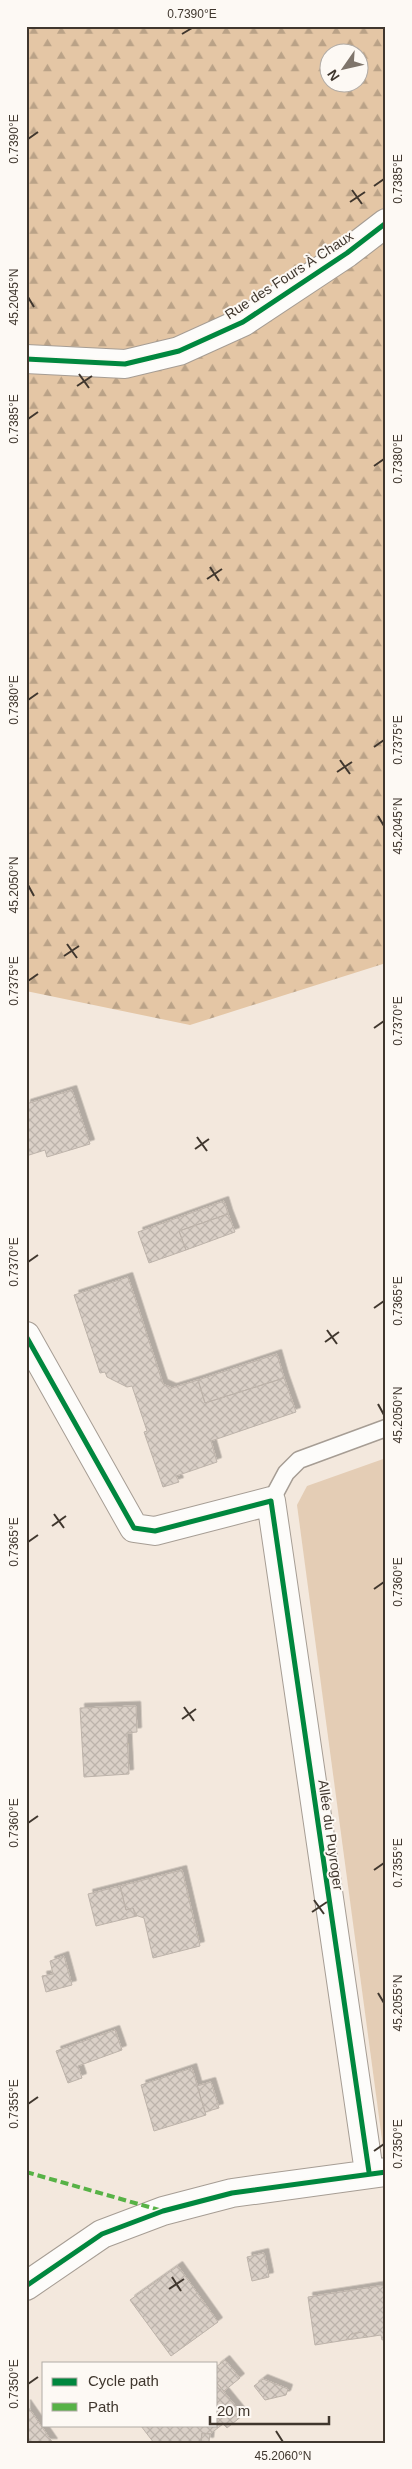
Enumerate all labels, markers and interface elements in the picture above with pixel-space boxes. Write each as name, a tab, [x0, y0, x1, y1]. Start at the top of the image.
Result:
text: 0.7390°E	[167, 7, 217, 21]
north arrow	[320, 42, 370, 92]
text: N	[324, 67, 343, 84]
text: 0.7390°E	[7, 114, 21, 164]
text: 0.7385°E	[391, 154, 405, 204]
street label: Rue des Fours À Chaux	[222, 228, 356, 322]
text: 45.2045°N	[7, 269, 21, 325]
text: 0.7385°E	[7, 394, 21, 444]
text: 0.7380°E	[391, 434, 405, 484]
text: 0.7380°E	[7, 675, 21, 725]
text: 0.7375°E	[391, 715, 405, 765]
text: 45.2045°N	[391, 798, 405, 854]
text: 45.2050°N	[7, 857, 21, 913]
text: 0.7375°E	[7, 956, 21, 1006]
text: 0.7370°E	[391, 996, 405, 1046]
text: 0.7370°E	[7, 1237, 21, 1287]
text: 0.7365°E	[391, 1276, 405, 1326]
text: 45.2050°N	[391, 1387, 405, 1443]
text: 0.7365°E	[7, 1517, 21, 1567]
text: 0.7360°E	[391, 1557, 405, 1607]
street label: Allée du Puyroger	[315, 1779, 347, 1892]
text: 0.7360°E	[7, 1798, 21, 1848]
text: 0.7355°E	[391, 1838, 405, 1888]
text: 45.2055°N	[391, 1975, 405, 2031]
text: 0.7355°E	[7, 2079, 21, 2129]
text: 0.7350°E	[391, 2119, 405, 2169]
text: 0.7350°E	[7, 2359, 21, 2409]
legend	[42, 2362, 218, 2426]
text: Cycle path	[88, 2372, 159, 2389]
scale bar	[210, 2394, 328, 2426]
text: Path	[88, 2398, 119, 2415]
text: 20 m	[217, 2402, 250, 2419]
text: 45.2060°N	[255, 2449, 311, 2463]

